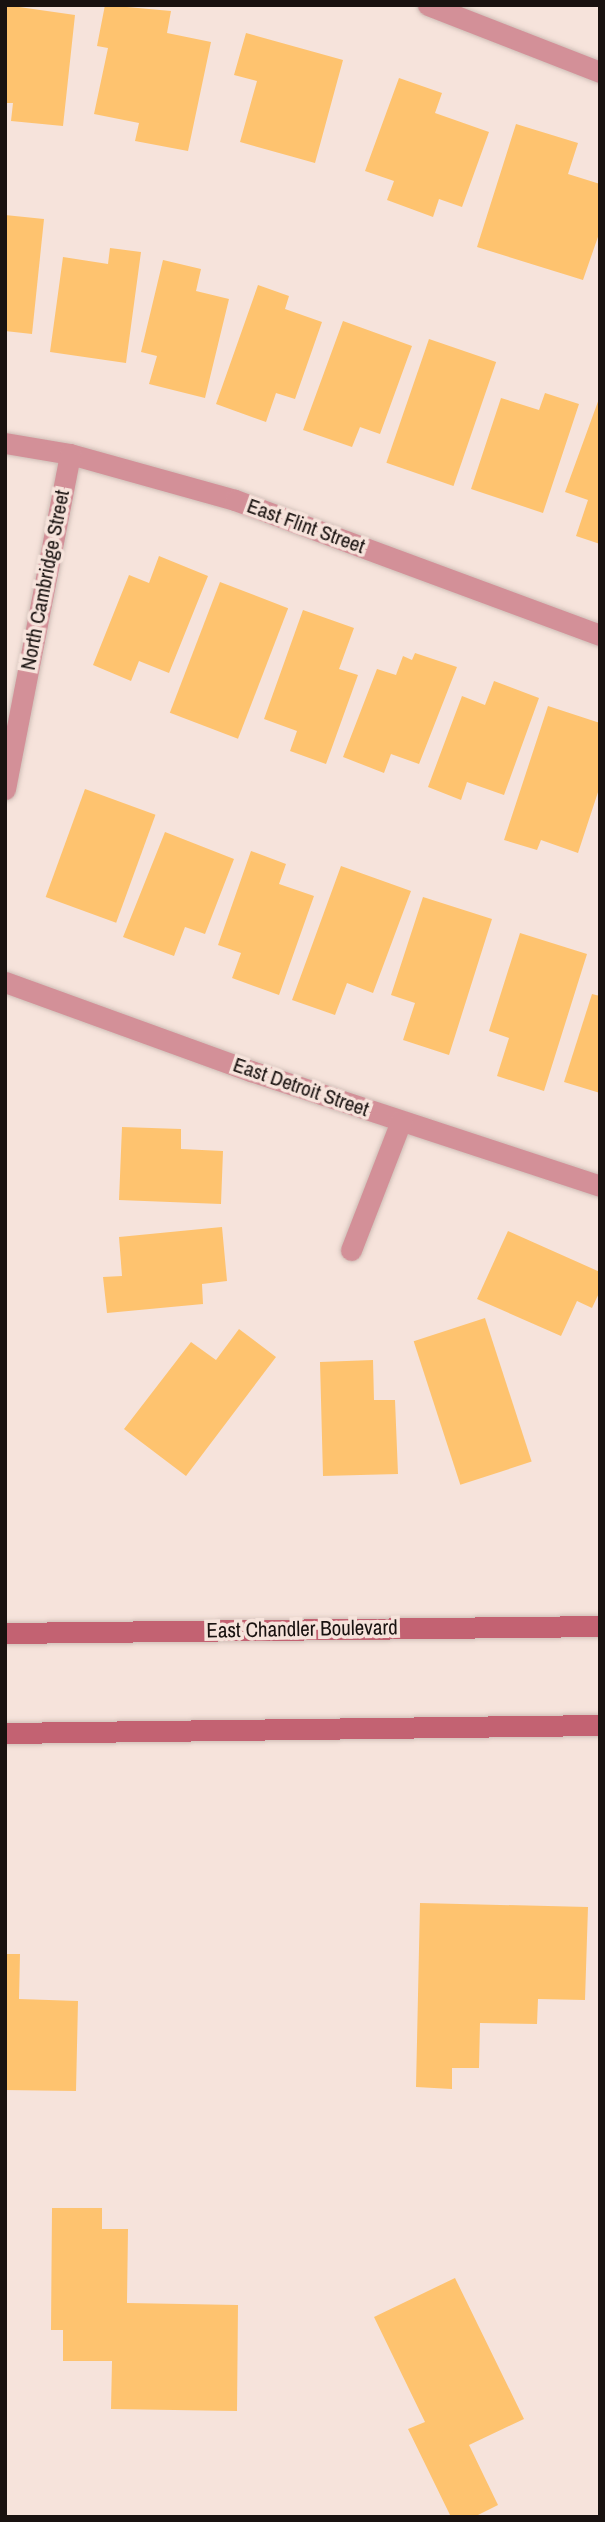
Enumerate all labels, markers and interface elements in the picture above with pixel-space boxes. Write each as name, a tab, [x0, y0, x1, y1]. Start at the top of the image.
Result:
street label: North Cambridge Street	[15, 488, 75, 672]
street label: East Flint Street	[244, 493, 368, 559]
street label: East Detroit Street	[230, 1052, 372, 1122]
street label: East Chandler Boulevard	[206, 1615, 398, 1643]

